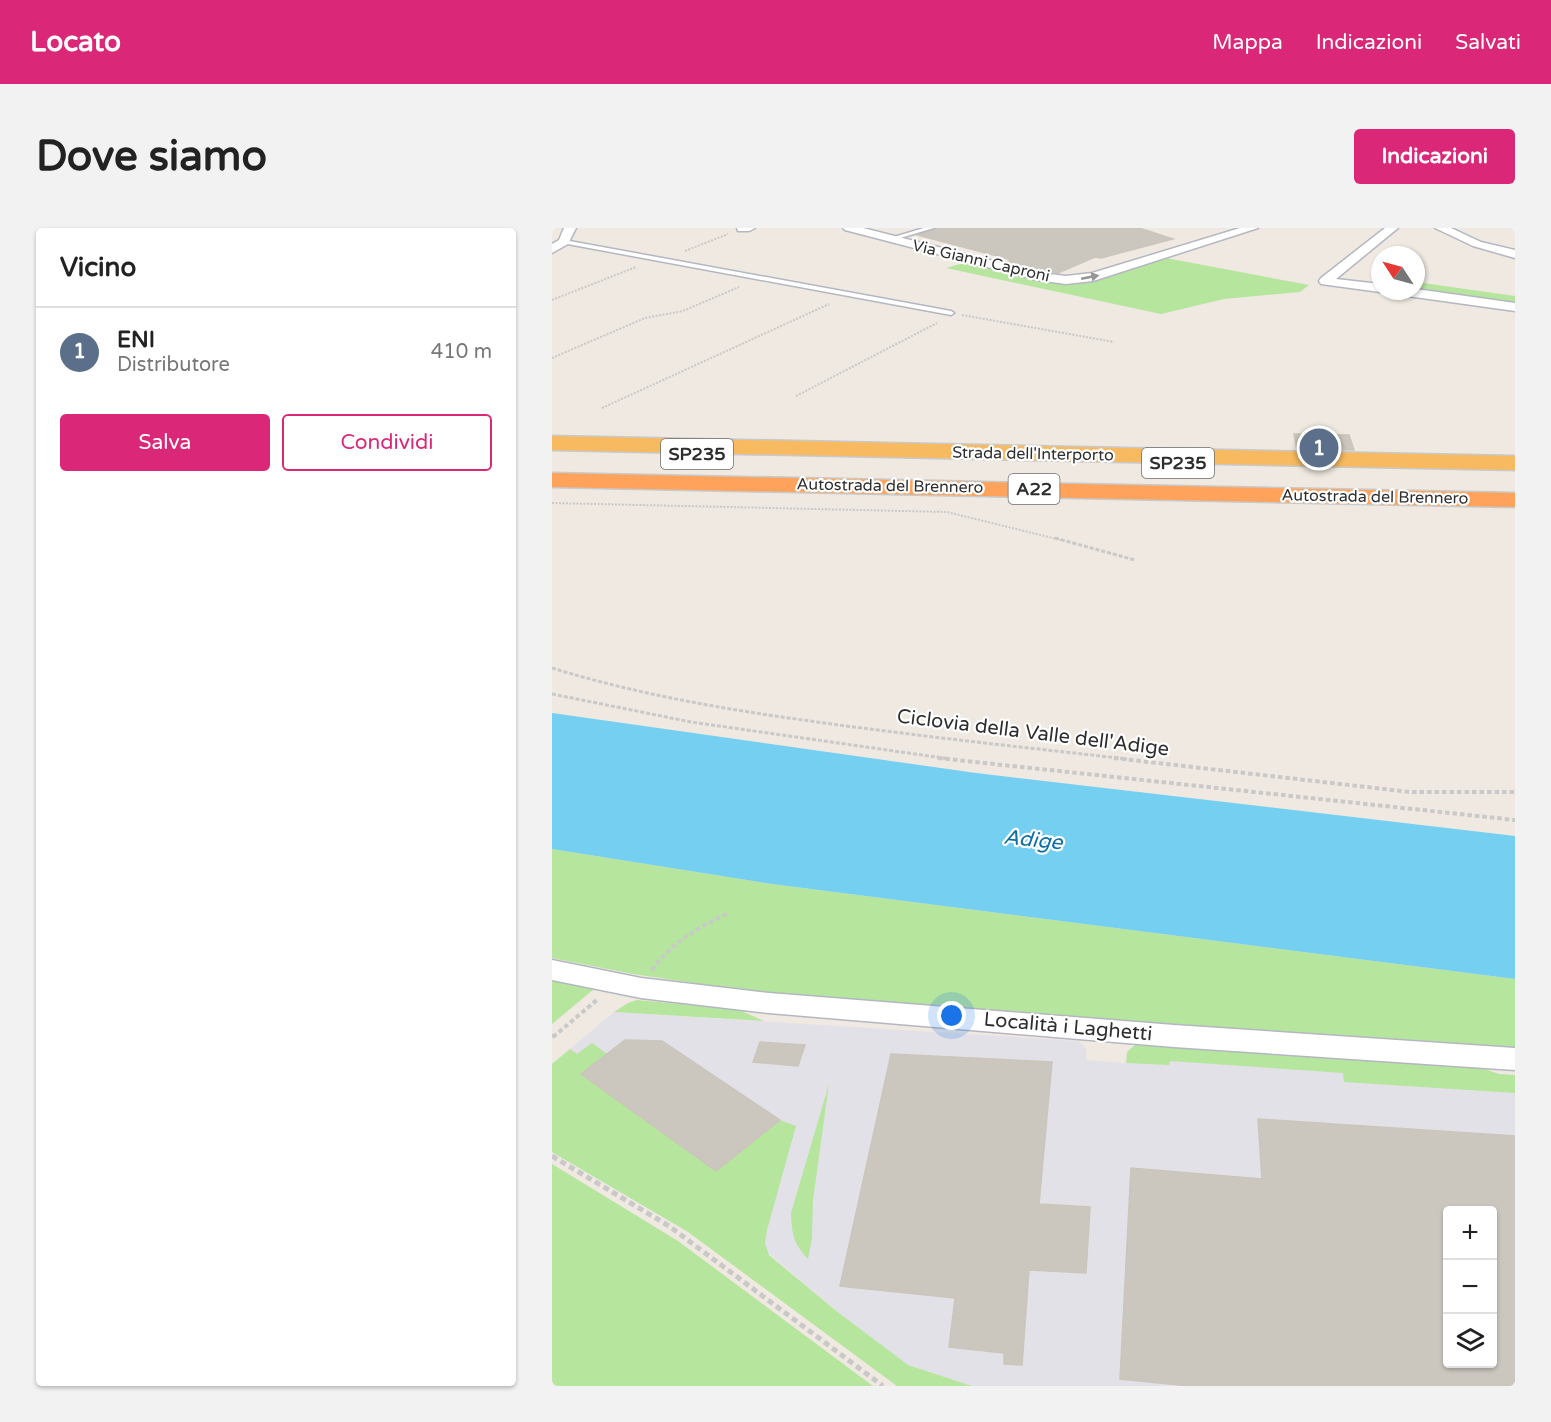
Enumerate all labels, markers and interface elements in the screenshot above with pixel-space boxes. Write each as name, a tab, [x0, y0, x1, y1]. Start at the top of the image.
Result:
text: Locato	[30, 25, 121, 59]
text: Mappa	[1212, 30, 1283, 55]
text: Indicazioni	[1316, 30, 1422, 55]
text: Salvati	[1455, 30, 1521, 55]
button: Indicazioni	[1354, 129, 1515, 184]
text: Dove siamo	[36, 131, 267, 182]
street label: Via Gianni Caproni	[910, 235, 1052, 287]
north arrow	[1371, 246, 1425, 300]
text: Vicino	[60, 252, 136, 283]
one-way arrow	[1080, 272, 1099, 281]
text: ENI	[117, 327, 155, 353]
text: 1	[73, 340, 86, 364]
text: 410 m	[431, 340, 492, 364]
text: Distributore	[117, 353, 230, 377]
button: Salva	[60, 414, 270, 471]
button: Condividi	[282, 414, 492, 471]
pin: 1	[1300, 426, 1338, 470]
road number: SP235	[661, 439, 733, 469]
street label: Strada dell'Interporto	[952, 443, 1114, 465]
road number: SP235	[1142, 448, 1214, 478]
street label: Autostrada del Brennero	[797, 474, 983, 498]
road number: A22	[1008, 474, 1060, 504]
street label: Autostrada del Brennero	[1282, 485, 1468, 509]
street label: Ciclovia della Valle dell'Adige	[896, 704, 1170, 762]
water label: Adige	[1002, 824, 1065, 856]
your location	[937, 1001, 966, 1030]
street label: Località i Laghetti	[983, 1008, 1153, 1046]
map controls	[1443, 1206, 1497, 1368]
button: +	[1443, 1206, 1497, 1260]
button: −	[1443, 1260, 1497, 1314]
button: layers	[1443, 1314, 1497, 1368]

